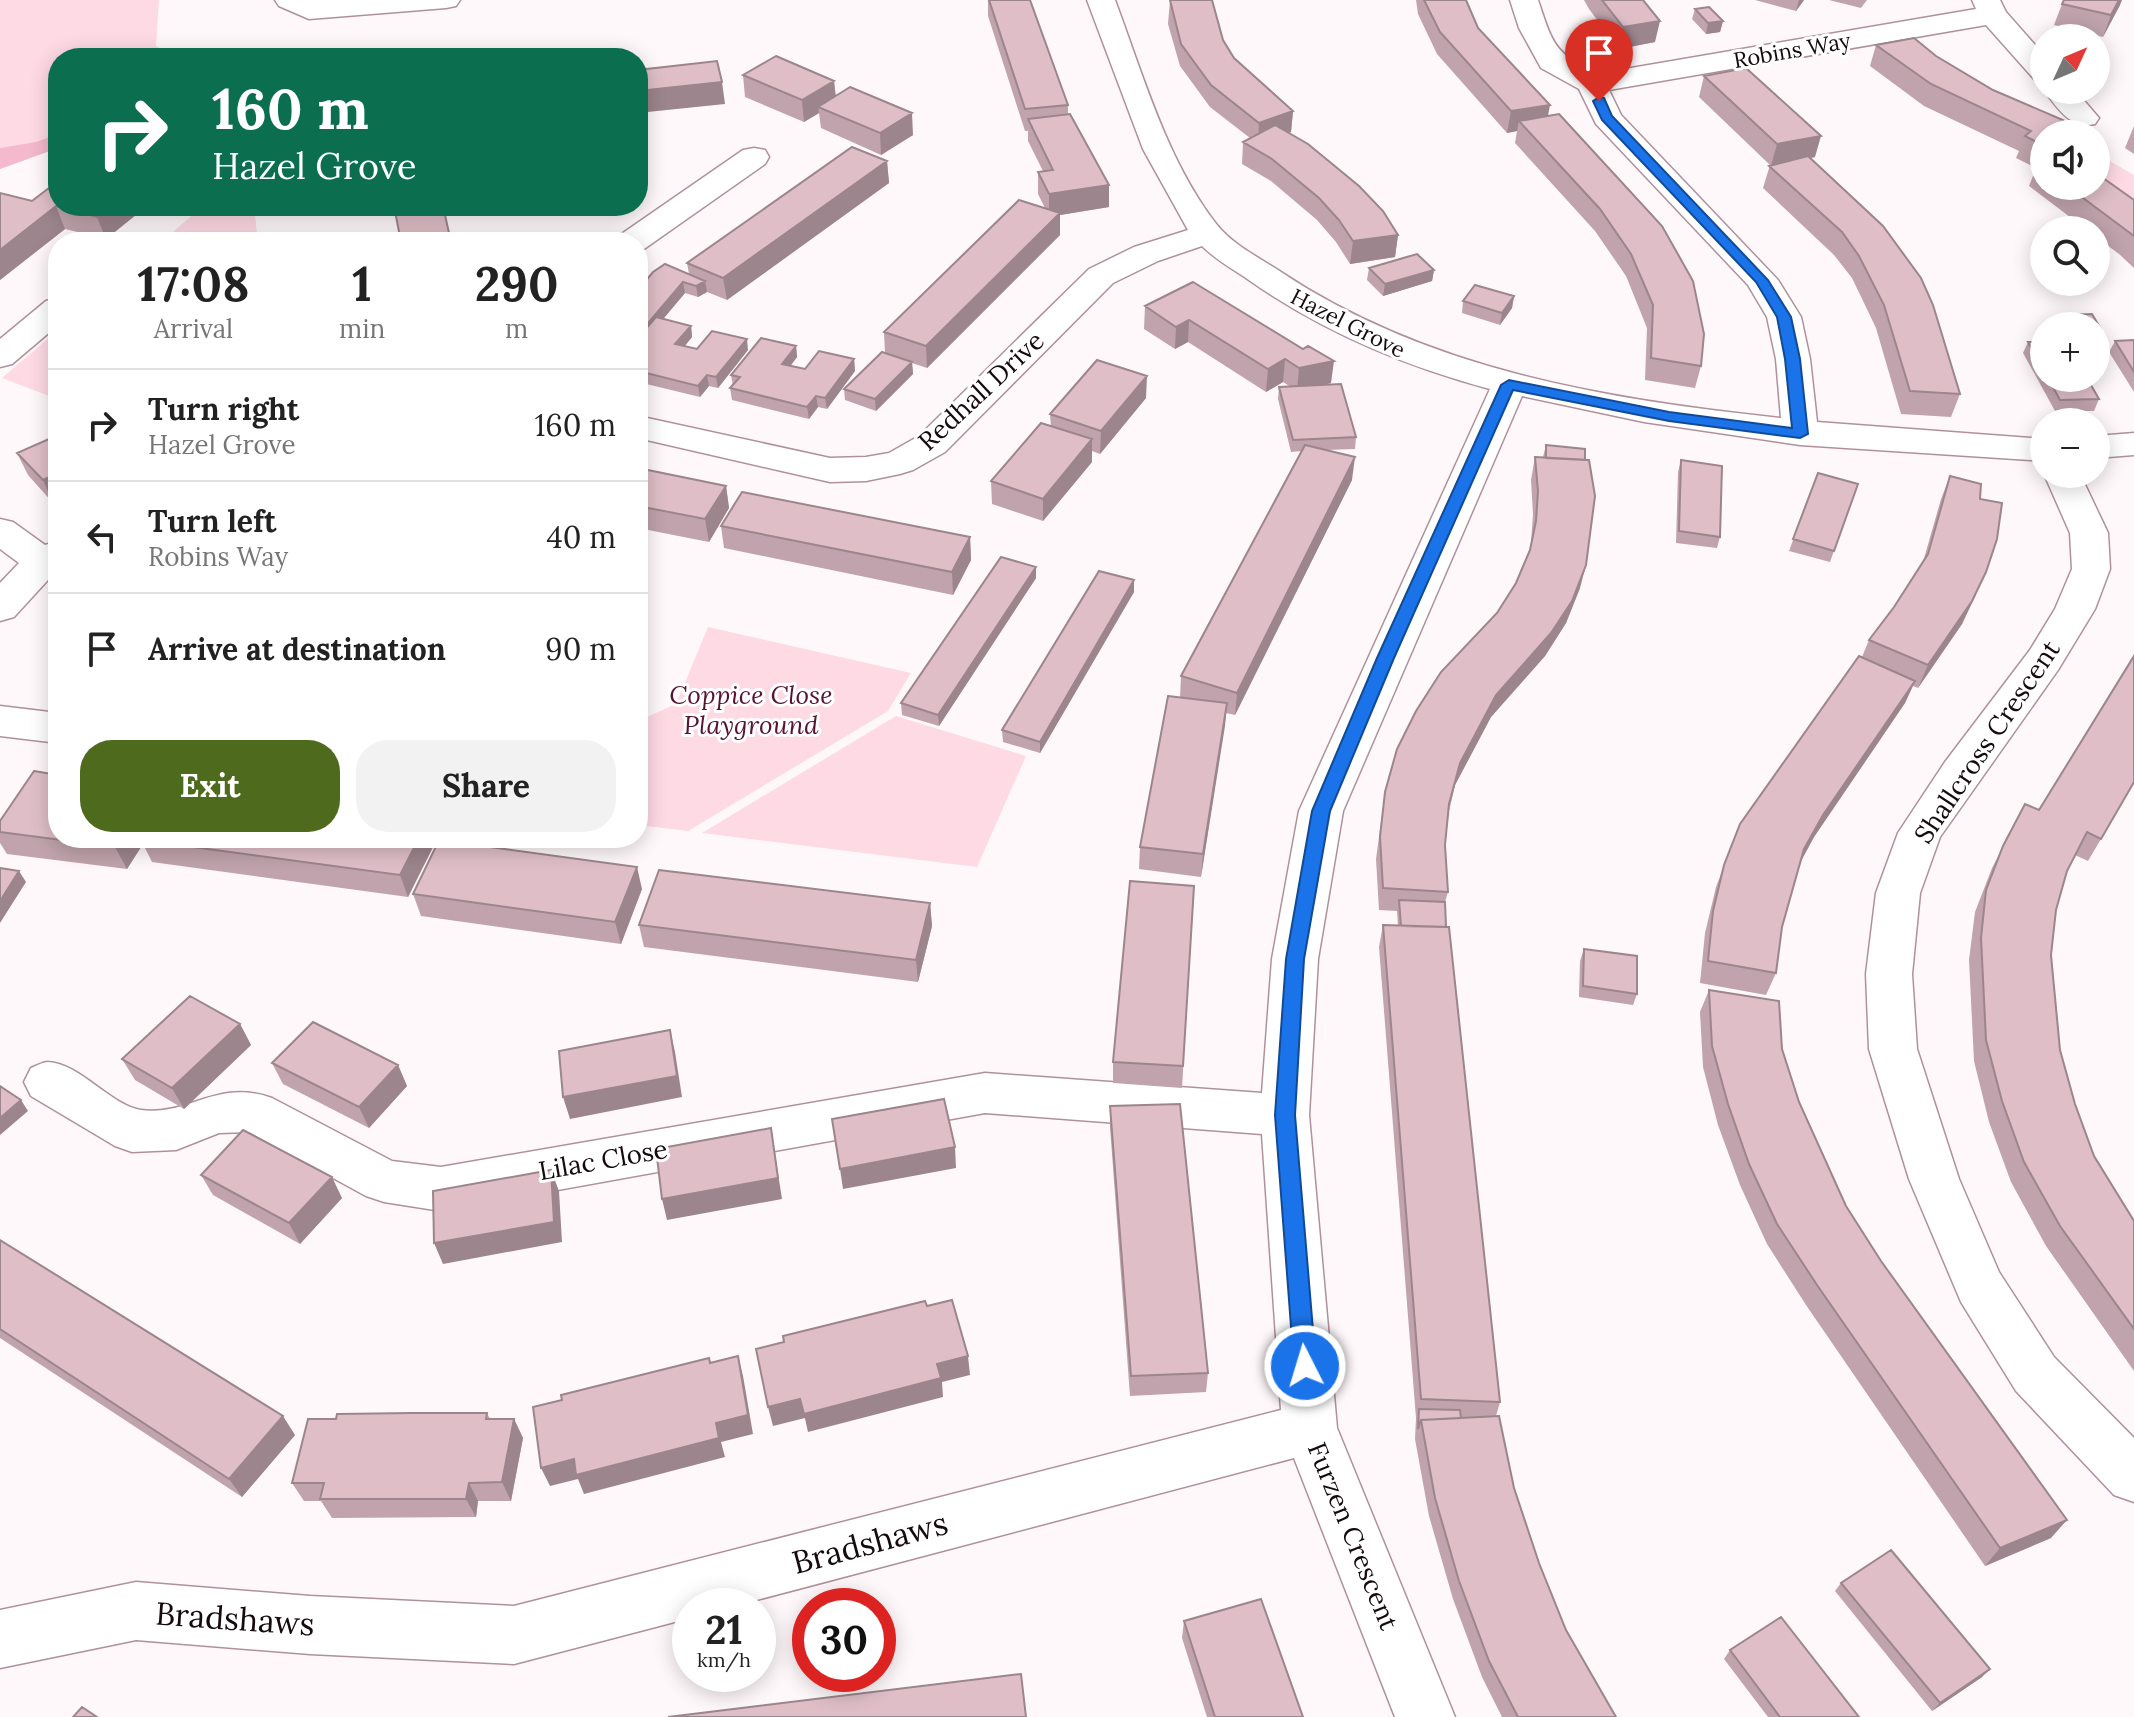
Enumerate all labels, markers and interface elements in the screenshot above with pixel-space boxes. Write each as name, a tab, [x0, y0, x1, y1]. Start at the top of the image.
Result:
pin	[1565, 19, 1633, 101]
north arrow	[2030, 24, 2110, 104]
map controls	[2030, 24, 2110, 488]
street label: Robins Way	[1731, 26, 1853, 74]
icon: arrive	[1577, 31, 1621, 75]
text: 160 m	[212, 73, 369, 144]
icon: right	[80, 80, 184, 184]
button: sound	[2030, 120, 2110, 200]
text: Hazel Grove	[212, 143, 416, 189]
button: search	[2030, 216, 2110, 296]
text: 17:08	[137, 253, 249, 314]
text: 1	[352, 253, 372, 314]
text: 290	[475, 253, 559, 314]
street label: Hazel Grove	[1286, 282, 1410, 364]
text: Arrival	[154, 312, 233, 345]
text: min	[339, 312, 385, 345]
text: m	[505, 312, 528, 345]
button: +	[2030, 312, 2110, 392]
street label: Redhall Drive	[911, 324, 1051, 457]
text: Turn right	[148, 390, 299, 428]
icon: right	[80, 403, 124, 447]
text: 160 m	[534, 406, 616, 444]
button: −	[2030, 408, 2110, 488]
text: Hazel Grove	[148, 428, 296, 461]
text: Turn left	[148, 502, 276, 540]
icon: left	[80, 515, 124, 559]
text: 40 m	[546, 518, 616, 556]
text: Robins Way	[148, 540, 288, 573]
icon: arrive	[80, 627, 124, 671]
text: Arrive at destination	[148, 630, 446, 668]
text: 90 m	[545, 630, 616, 668]
street label: Shallcross Crescent	[1906, 634, 2067, 849]
park label: Coppice Close Playground	[669, 678, 833, 741]
button: Exit	[80, 740, 340, 832]
button: Share	[356, 740, 616, 832]
street label: Lilac Close	[536, 1132, 670, 1187]
position arrow	[1263, 1324, 1347, 1408]
street label: Furzen Crescent	[1301, 1437, 1406, 1634]
street label: Bradshaws	[788, 1502, 952, 1583]
speed limit sign: 30	[792, 1588, 896, 1692]
street label: Bradshaws	[154, 1592, 316, 1645]
text: 21	[705, 1604, 743, 1655]
text: km/h	[697, 1647, 751, 1672]

